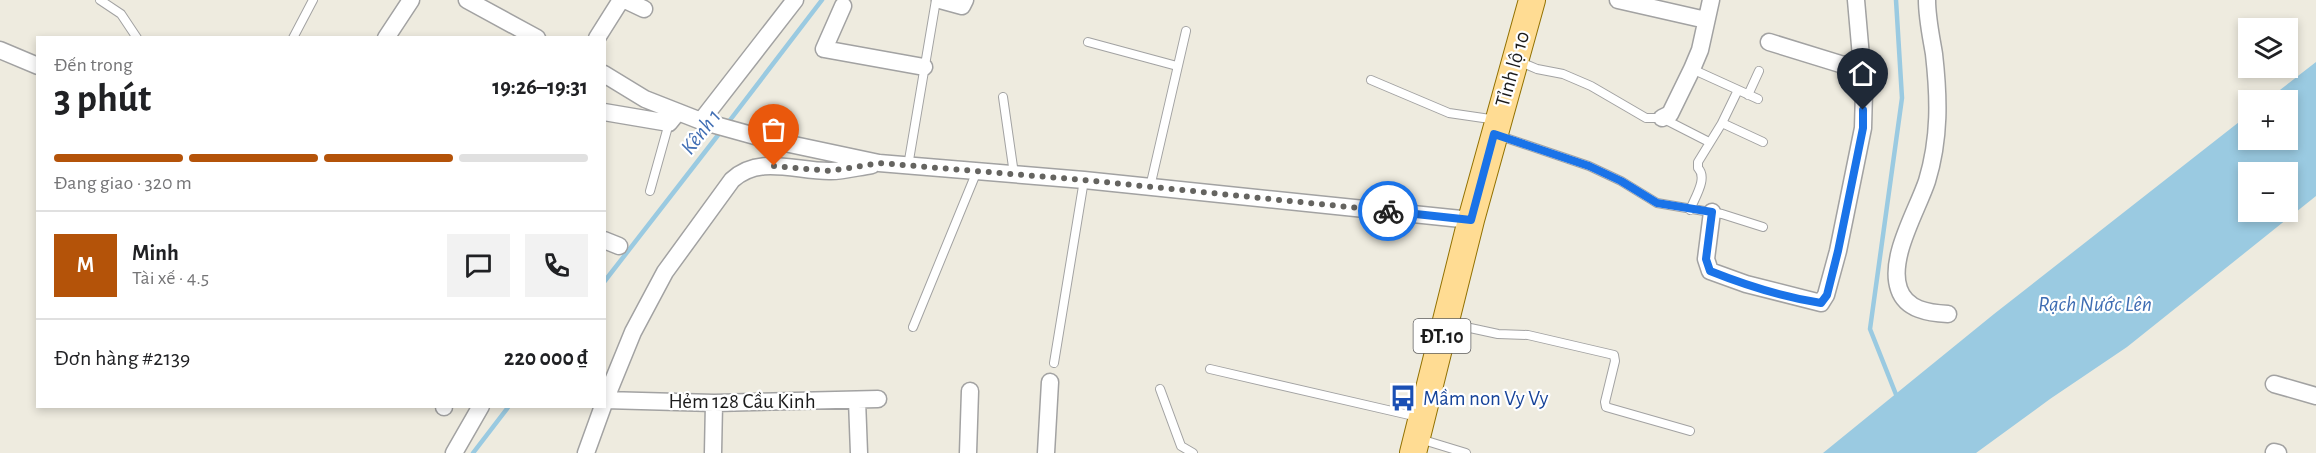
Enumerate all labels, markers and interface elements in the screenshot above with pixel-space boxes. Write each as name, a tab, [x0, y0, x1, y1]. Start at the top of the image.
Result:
map controls	[2238, 18, 2298, 222]
button: layers	[2238, 18, 2298, 78]
street label: Tỉnh lộ 10	[1492, 29, 1533, 109]
pin	[1837, 48, 1888, 110]
text: Đến trong	[54, 55, 133, 75]
icon: home	[1846, 57, 1879, 90]
text: 19:26–19:31	[492, 76, 588, 98]
text: 3 phút	[54, 80, 151, 119]
button: +	[2238, 90, 2298, 150]
pin	[748, 104, 799, 166]
water label: Kênh 1	[677, 105, 725, 158]
icon: bag	[757, 113, 790, 146]
button: −	[2238, 162, 2298, 222]
text: Đang giao · 320 m	[54, 173, 192, 193]
courier	[1358, 181, 1418, 241]
icon: bike	[1372, 195, 1405, 228]
button: chat	[447, 234, 510, 297]
button: phone	[525, 234, 588, 297]
text: Minh	[132, 242, 179, 264]
text: M	[77, 254, 94, 276]
text: Tài xế · 4.5	[132, 268, 209, 288]
water label: Rạch Nước Lên	[2038, 293, 2152, 315]
road number: ĐT.10	[1414, 319, 1470, 353]
text: Đơn hàng #2139	[54, 347, 190, 369]
text: 220 000 ₫	[504, 347, 588, 369]
bus stop icon: Mầm non Vy Vy	[1388, 383, 1418, 413]
place label: Mầm non Vy Vy	[1423, 388, 1548, 409]
street label: Hẻm 128 Cầu Kinh	[668, 391, 816, 412]

